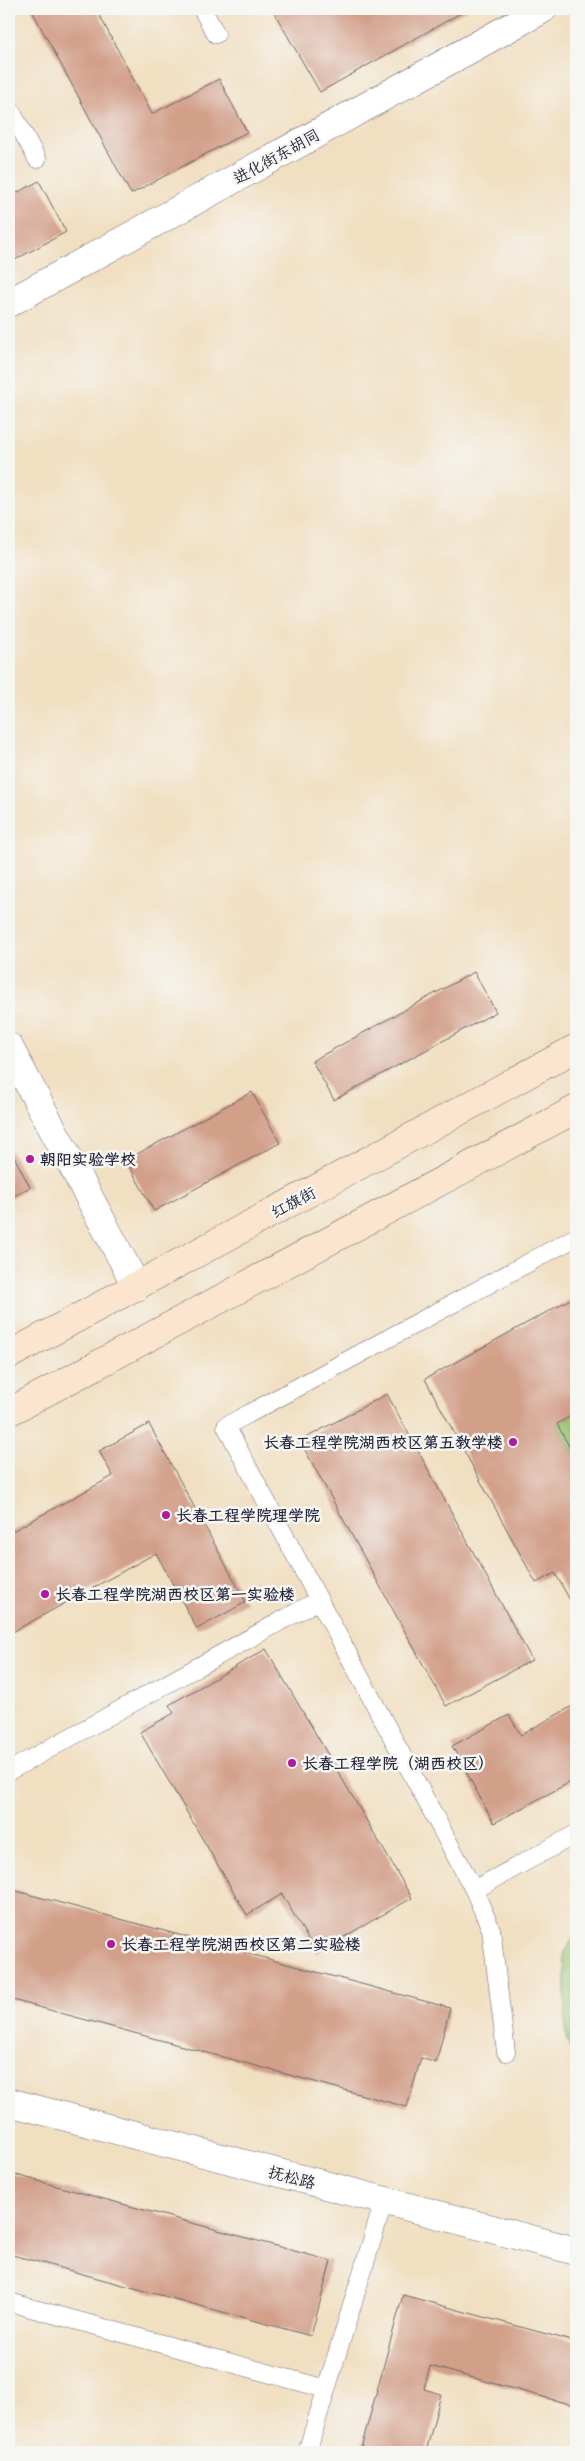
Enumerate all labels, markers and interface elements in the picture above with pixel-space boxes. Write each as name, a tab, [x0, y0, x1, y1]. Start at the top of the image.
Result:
street label: 进化街东胡同	[230, 126, 323, 188]
place label: 朝阳实验学校	[40, 1151, 136, 1169]
marker: 朝阳实验学校	[24, 1153, 36, 1165]
street label: 红旗街	[268, 1184, 319, 1222]
place label: 长春工程学院湖西校区第五教学楼	[263, 1434, 503, 1452]
marker: 长春工程学院湖西校区第五教学楼	[507, 1436, 519, 1448]
place label: 长春工程学院理学院	[176, 1507, 320, 1525]
marker: 长春工程学院理学院	[160, 1509, 172, 1521]
place label: 长春工程学院湖西校区第一实验楼	[55, 1586, 295, 1604]
marker: 长春工程学院湖西校区第一实验楼	[39, 1588, 51, 1600]
place label: 长春工程学院（湖西校区）	[302, 1755, 494, 1773]
marker: 长春工程学院（湖西校区）	[286, 1757, 298, 1769]
place label: 长春工程学院湖西校区第二实验楼	[121, 1936, 361, 1954]
marker: 长春工程学院湖西校区第二实验楼	[105, 1938, 117, 1950]
street label: 抚松路	[266, 2163, 317, 2193]

